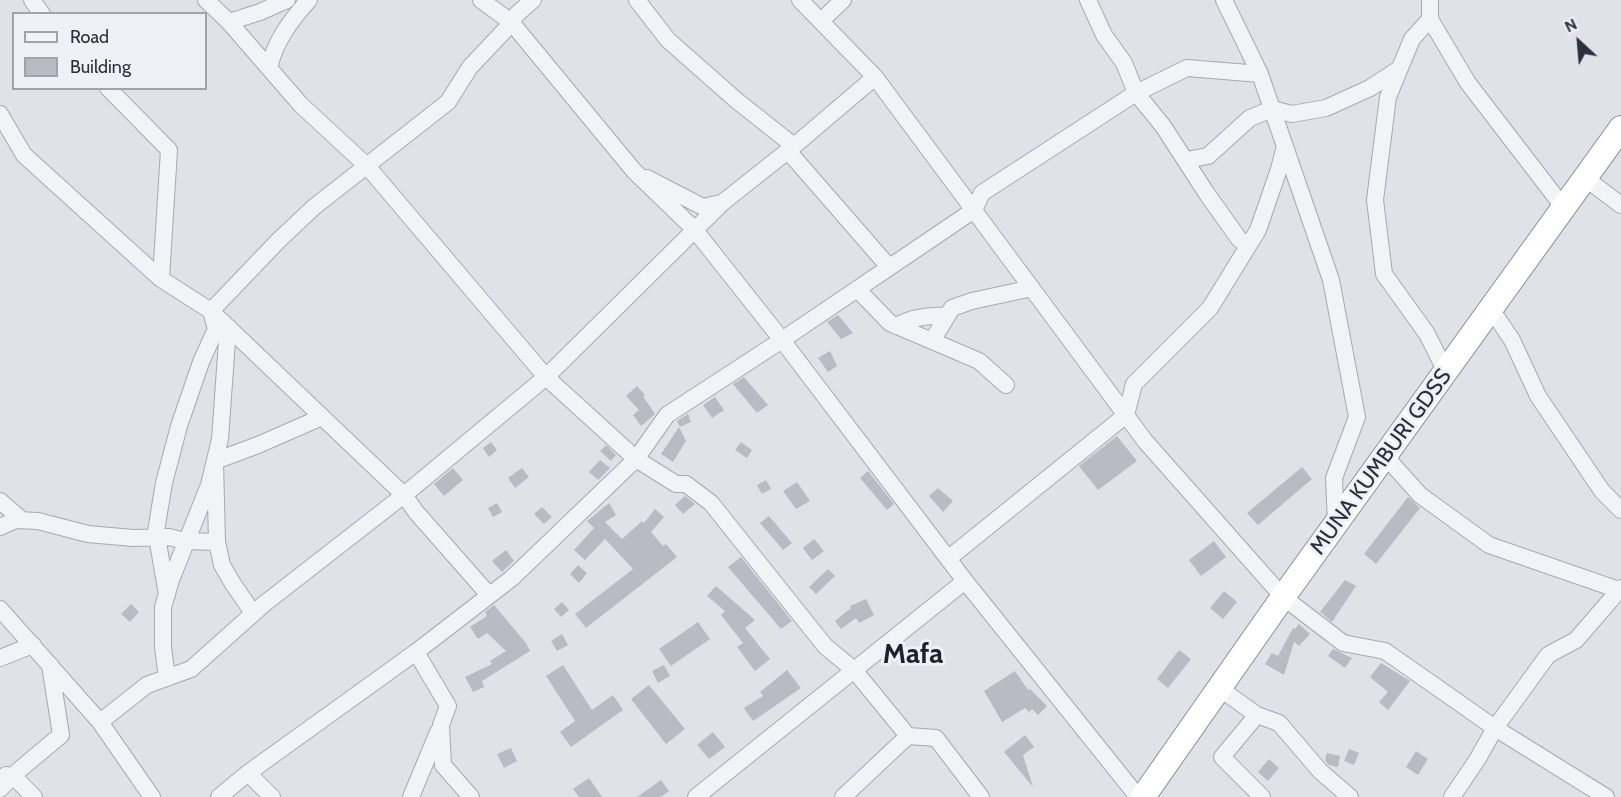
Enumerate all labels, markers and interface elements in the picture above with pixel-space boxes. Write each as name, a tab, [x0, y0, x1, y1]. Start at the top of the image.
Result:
legend	[12, 12, 207, 90]
north arrow	[1549, 12, 1609, 72]
text: N	[1562, 14, 1580, 36]
text: Road	[70, 26, 109, 48]
text: Building	[70, 56, 131, 78]
street label: MUNA KUMBURI GDSS	[1305, 364, 1457, 560]
district label: Mafa	[883, 638, 943, 672]

